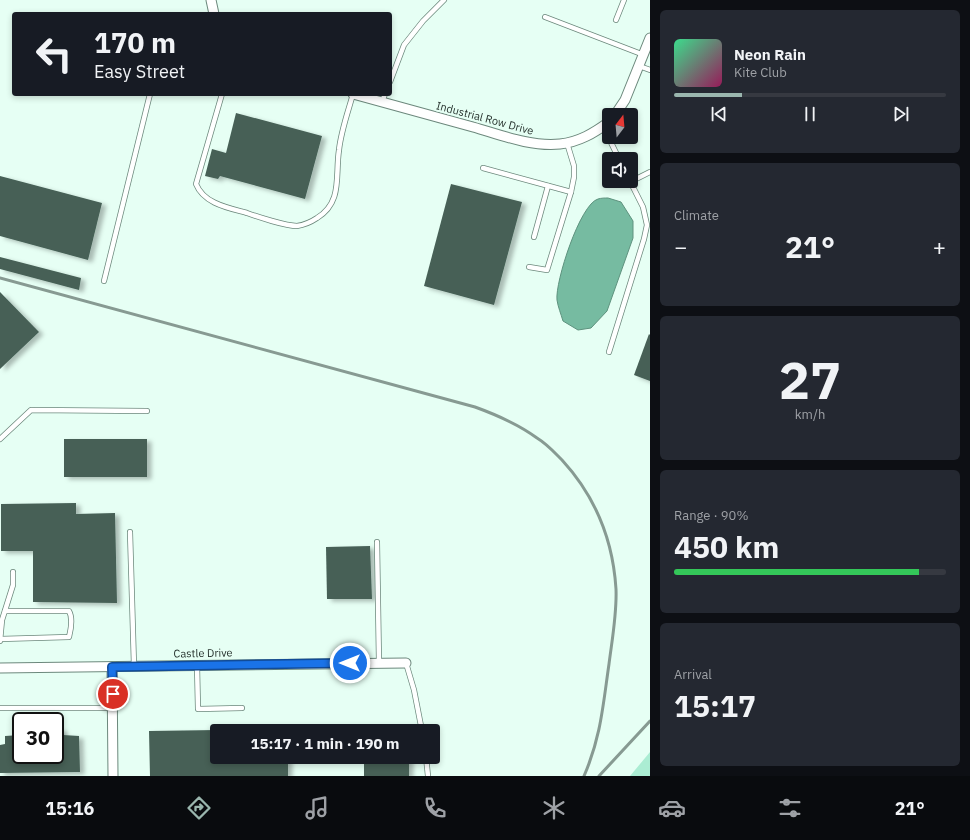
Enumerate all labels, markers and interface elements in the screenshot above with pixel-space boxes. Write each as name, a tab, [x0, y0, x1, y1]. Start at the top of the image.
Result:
text: 170 m	[94, 24, 176, 61]
icon: left	[28, 28, 80, 80]
text: Neon Rain	[734, 45, 806, 64]
text: Easy Street	[94, 60, 185, 83]
text: Kite Club	[734, 64, 787, 81]
street label: Industrial Row Drive	[435, 98, 535, 138]
icon: previous	[708, 103, 730, 125]
icon: pause	[799, 103, 821, 125]
icon: next	[890, 103, 912, 125]
north arrow	[602, 108, 638, 144]
map controls	[602, 108, 638, 188]
button: sound	[602, 152, 638, 188]
text: Climate	[674, 207, 719, 224]
text: 21°	[785, 227, 835, 266]
text: −	[674, 232, 687, 261]
text: +	[933, 232, 946, 261]
text: 27	[779, 346, 841, 413]
text: km/h	[795, 406, 825, 423]
text: Range · 90%	[674, 507, 748, 524]
text: 450 km	[674, 527, 779, 566]
position arrow	[329, 642, 371, 684]
street label: Castle Drive	[173, 645, 233, 661]
text: Arrival	[674, 666, 712, 683]
pin	[96, 677, 130, 711]
icon: arrive	[102, 683, 124, 705]
text: 15:17	[674, 686, 756, 725]
speed limit sign: 30	[12, 712, 64, 764]
text: 15:17 · 1 min · 190 m	[251, 734, 399, 753]
icon: directions	[185, 794, 213, 822]
icon: music	[303, 794, 331, 822]
icon: phone	[421, 794, 449, 822]
icon: climate	[540, 794, 568, 822]
icon: car	[658, 794, 686, 822]
icon: filters	[776, 794, 804, 822]
text: 15:16	[45, 797, 94, 820]
text: 21°	[895, 797, 925, 820]

